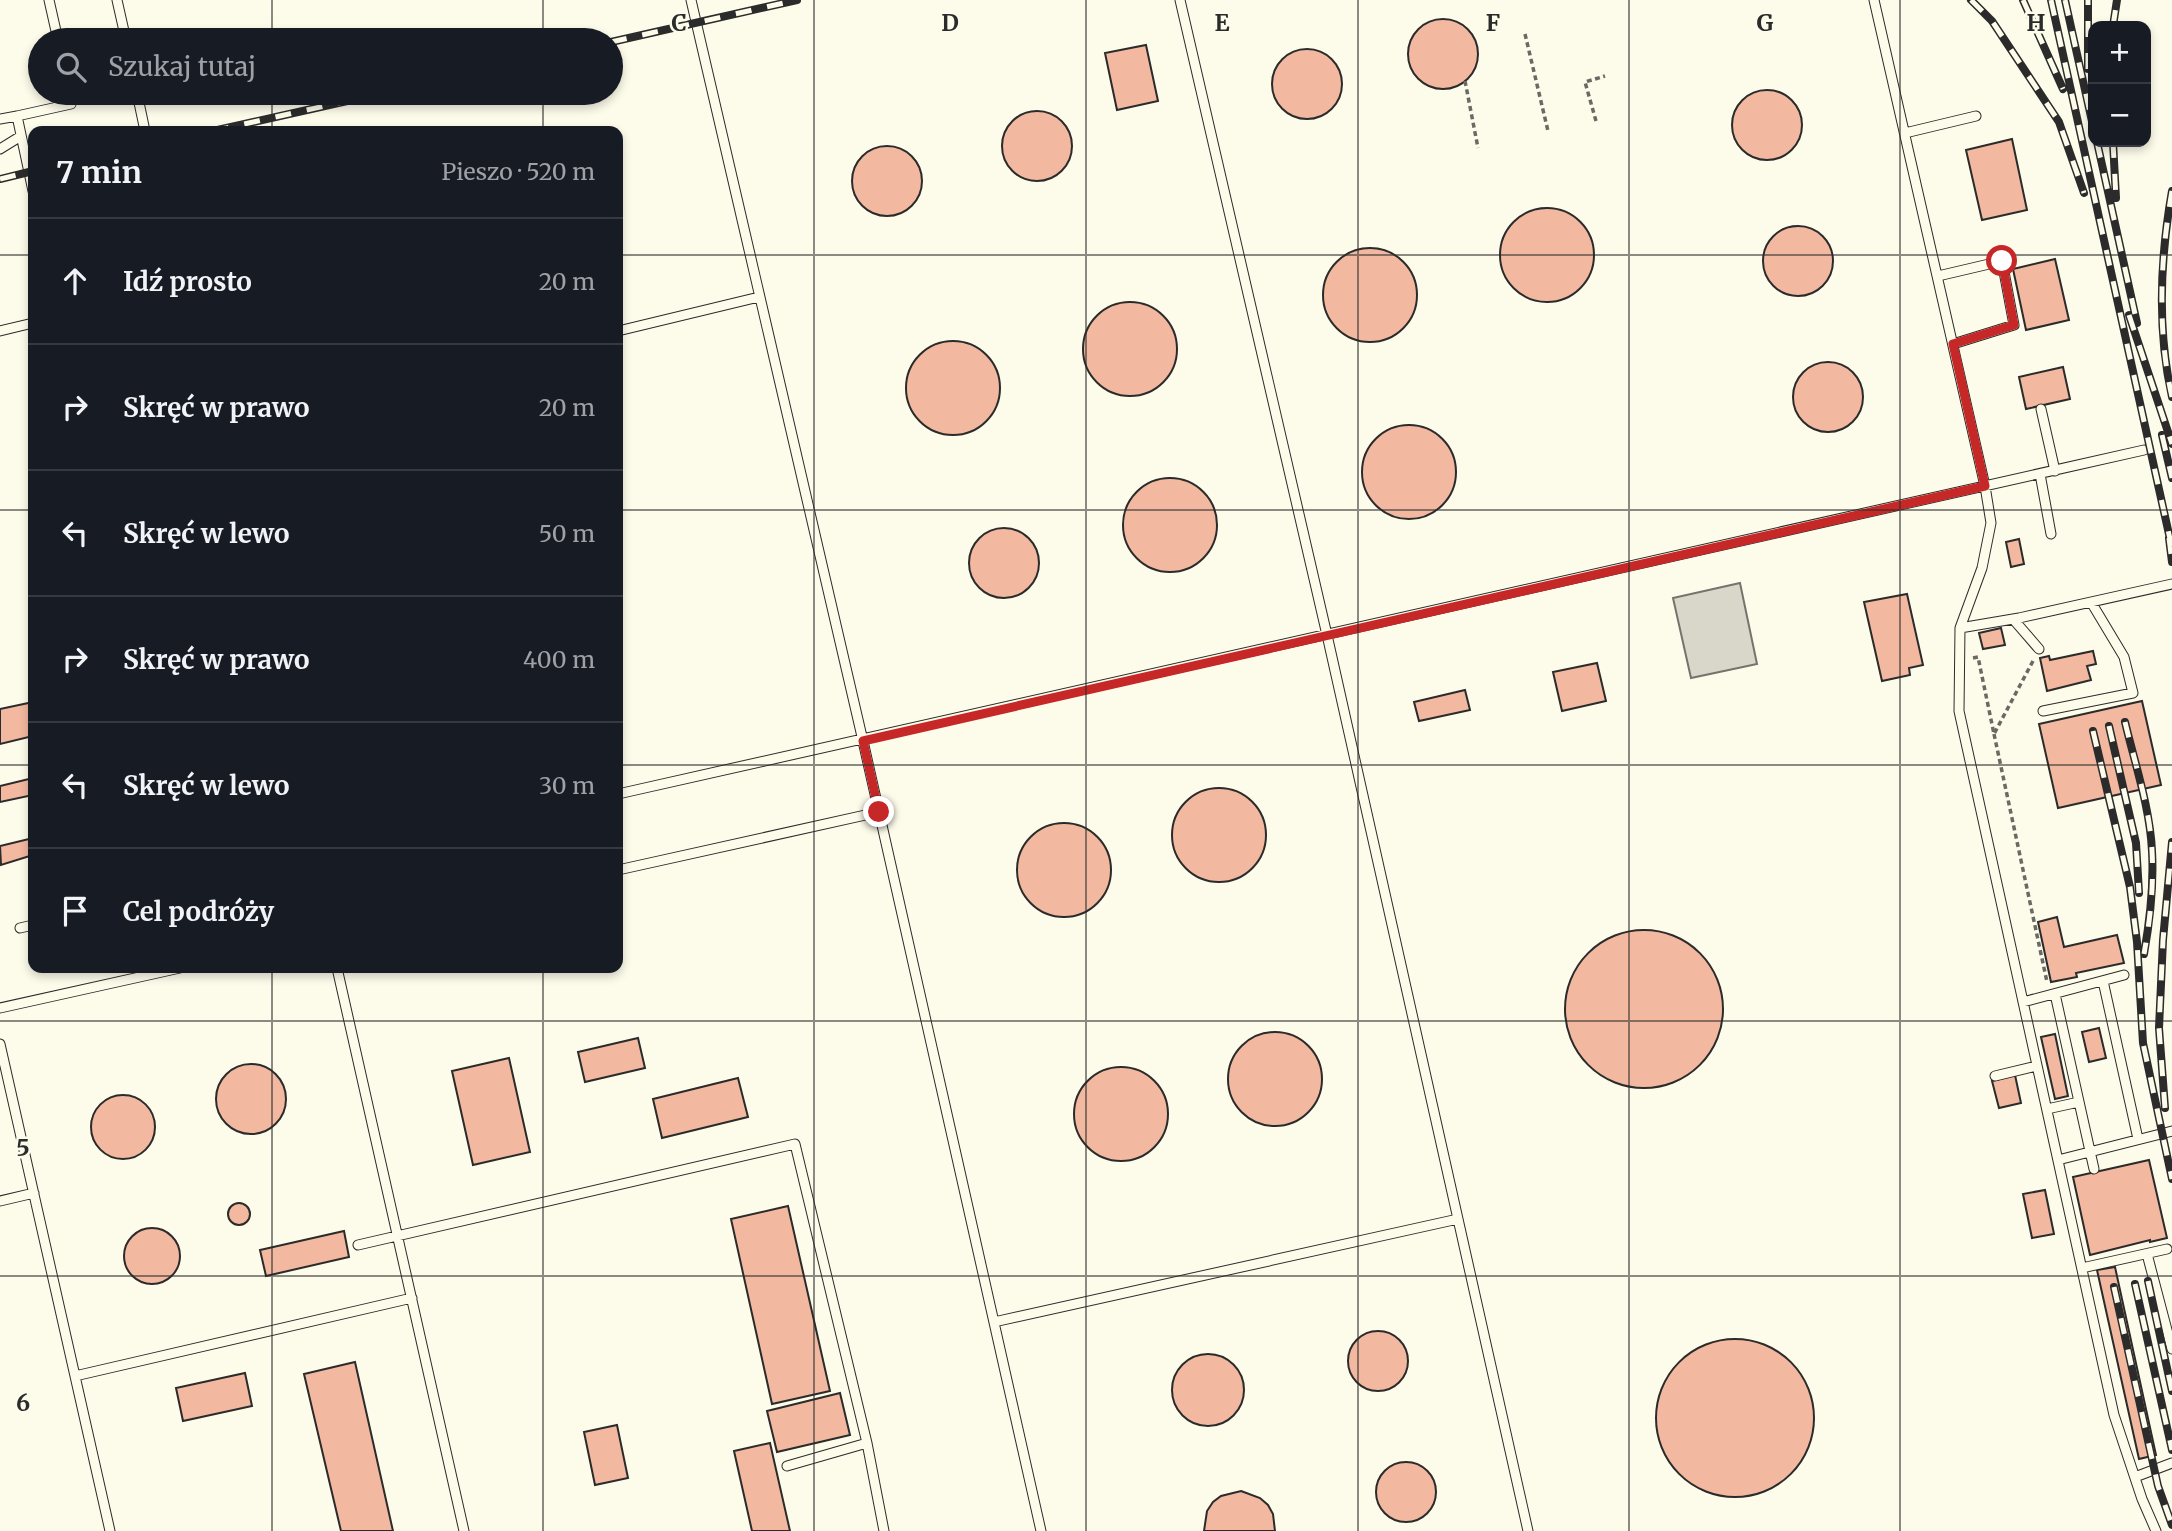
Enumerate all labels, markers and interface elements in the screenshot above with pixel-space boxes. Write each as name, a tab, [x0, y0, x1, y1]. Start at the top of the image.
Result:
text: C	[671, 8, 687, 37]
text: D	[941, 8, 959, 37]
text: E	[1214, 8, 1230, 37]
text: F	[1486, 8, 1500, 37]
text: G	[1757, 8, 1774, 37]
text: H	[2027, 8, 2046, 37]
map controls	[2088, 21, 2151, 147]
button: +	[2088, 21, 2151, 84]
search box	[28, 28, 623, 105]
icon: search	[52, 48, 90, 86]
text: Szukaj tutaj	[108, 50, 256, 83]
button: −	[2088, 84, 2151, 147]
text: 7 min	[56, 153, 142, 191]
text: Pieszo · 520 m	[441, 157, 595, 186]
route start	[1986, 245, 2017, 276]
icon: ahead	[56, 262, 94, 300]
text: Idź prosto	[123, 265, 252, 298]
text: 20 m	[539, 267, 595, 296]
icon: right	[56, 388, 94, 426]
text: Skręć w prawo	[123, 391, 310, 424]
text: 20 m	[539, 393, 595, 422]
icon: left	[56, 514, 94, 552]
text: Skręć w lewo	[123, 517, 290, 550]
text: 50 m	[539, 519, 595, 548]
icon: right	[56, 640, 94, 678]
text: Skręć w prawo	[123, 643, 310, 676]
text: 400 m	[523, 645, 595, 674]
icon: left	[56, 766, 94, 804]
text: Skręć w lewo	[123, 769, 290, 802]
text: 30 m	[539, 771, 595, 800]
route end	[863, 796, 894, 827]
icon: arrive	[56, 892, 94, 930]
text: Cel podróży	[123, 895, 274, 928]
text: 5	[16, 1133, 30, 1162]
text: 6	[16, 1388, 30, 1417]

